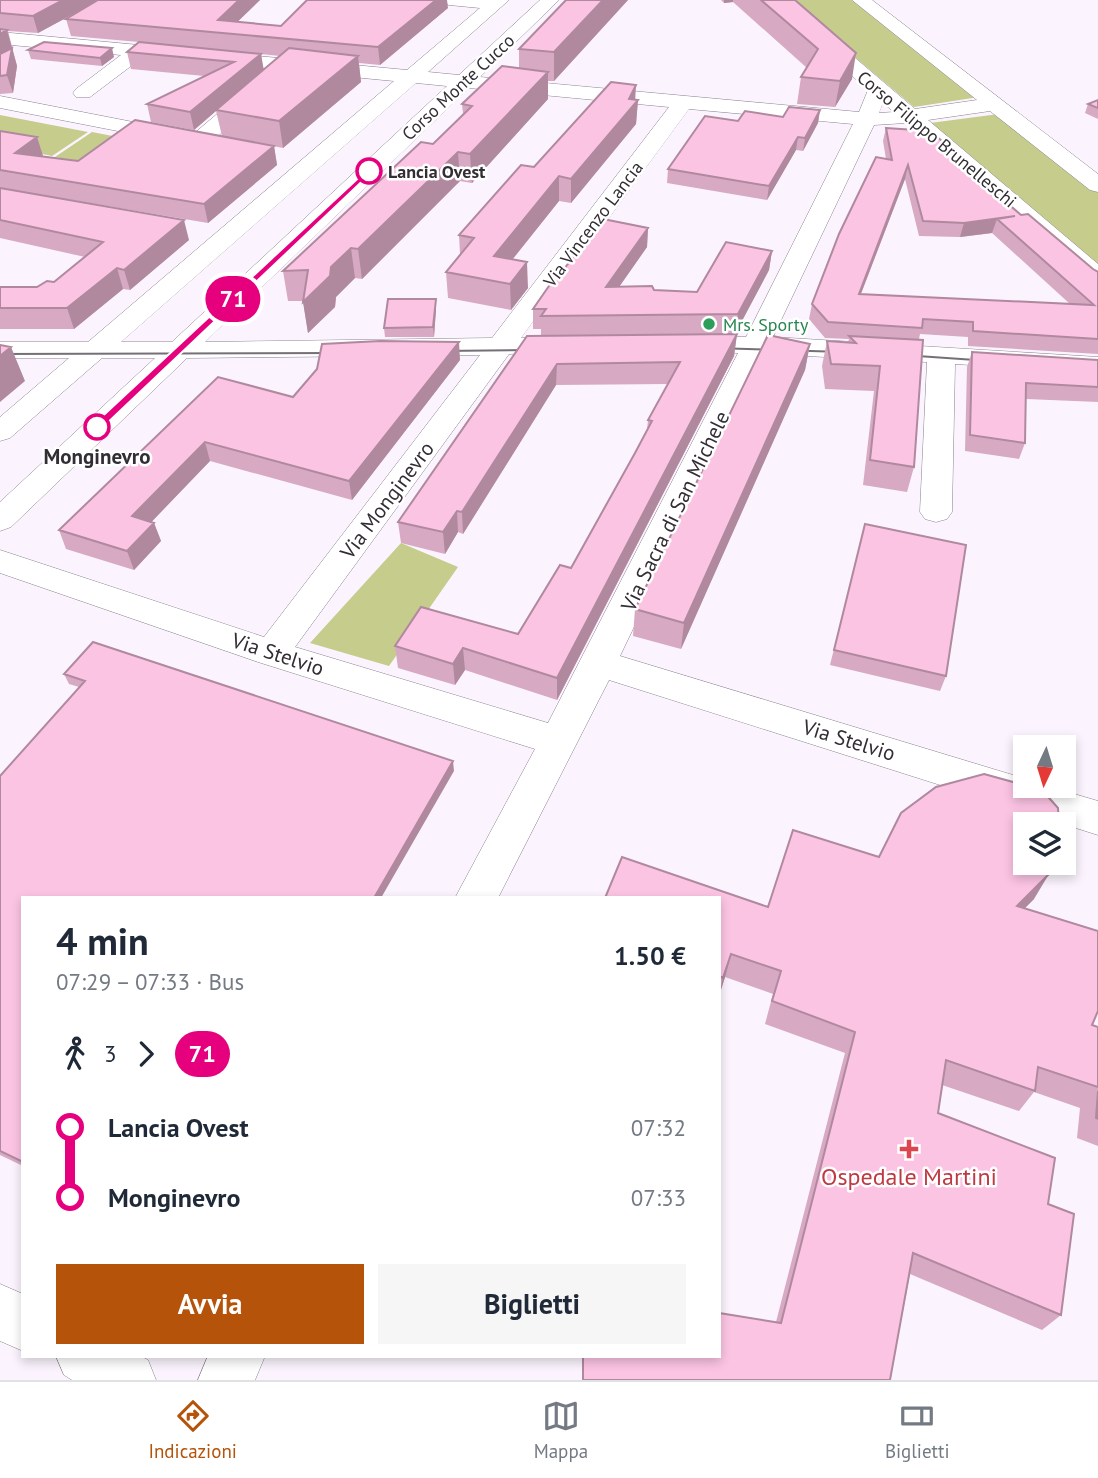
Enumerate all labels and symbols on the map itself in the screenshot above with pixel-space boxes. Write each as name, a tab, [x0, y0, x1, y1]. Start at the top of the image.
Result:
street label: Corso Monte Cucco	[397, 29, 519, 145]
street label: Corso Filippo Brunelleschi	[853, 66, 1021, 212]
street label: Via Vincenzo Lancia	[538, 157, 648, 292]
marker: Lancia Ovest	[356, 158, 382, 184]
place label: Lancia Ovest	[388, 160, 486, 183]
line badge: 71	[202, 276, 264, 322]
place label: Mrs. Sporty	[723, 313, 809, 336]
marker: Mrs. Sporty	[701, 316, 717, 332]
street label: Via Sacra di San Michele	[614, 406, 735, 617]
marker: Monginevro	[84, 414, 110, 440]
street label: Via Monginevro	[333, 436, 440, 565]
place label: Monginevro	[44, 443, 150, 470]
street label: Via Stelvio	[227, 626, 328, 682]
street label: Via Stelvio	[798, 713, 899, 767]
north arrow	[1013, 735, 1076, 798]
marker: Ospedale Martini	[899, 1139, 919, 1159]
place label: Ospedale Martini	[821, 1161, 997, 1192]

